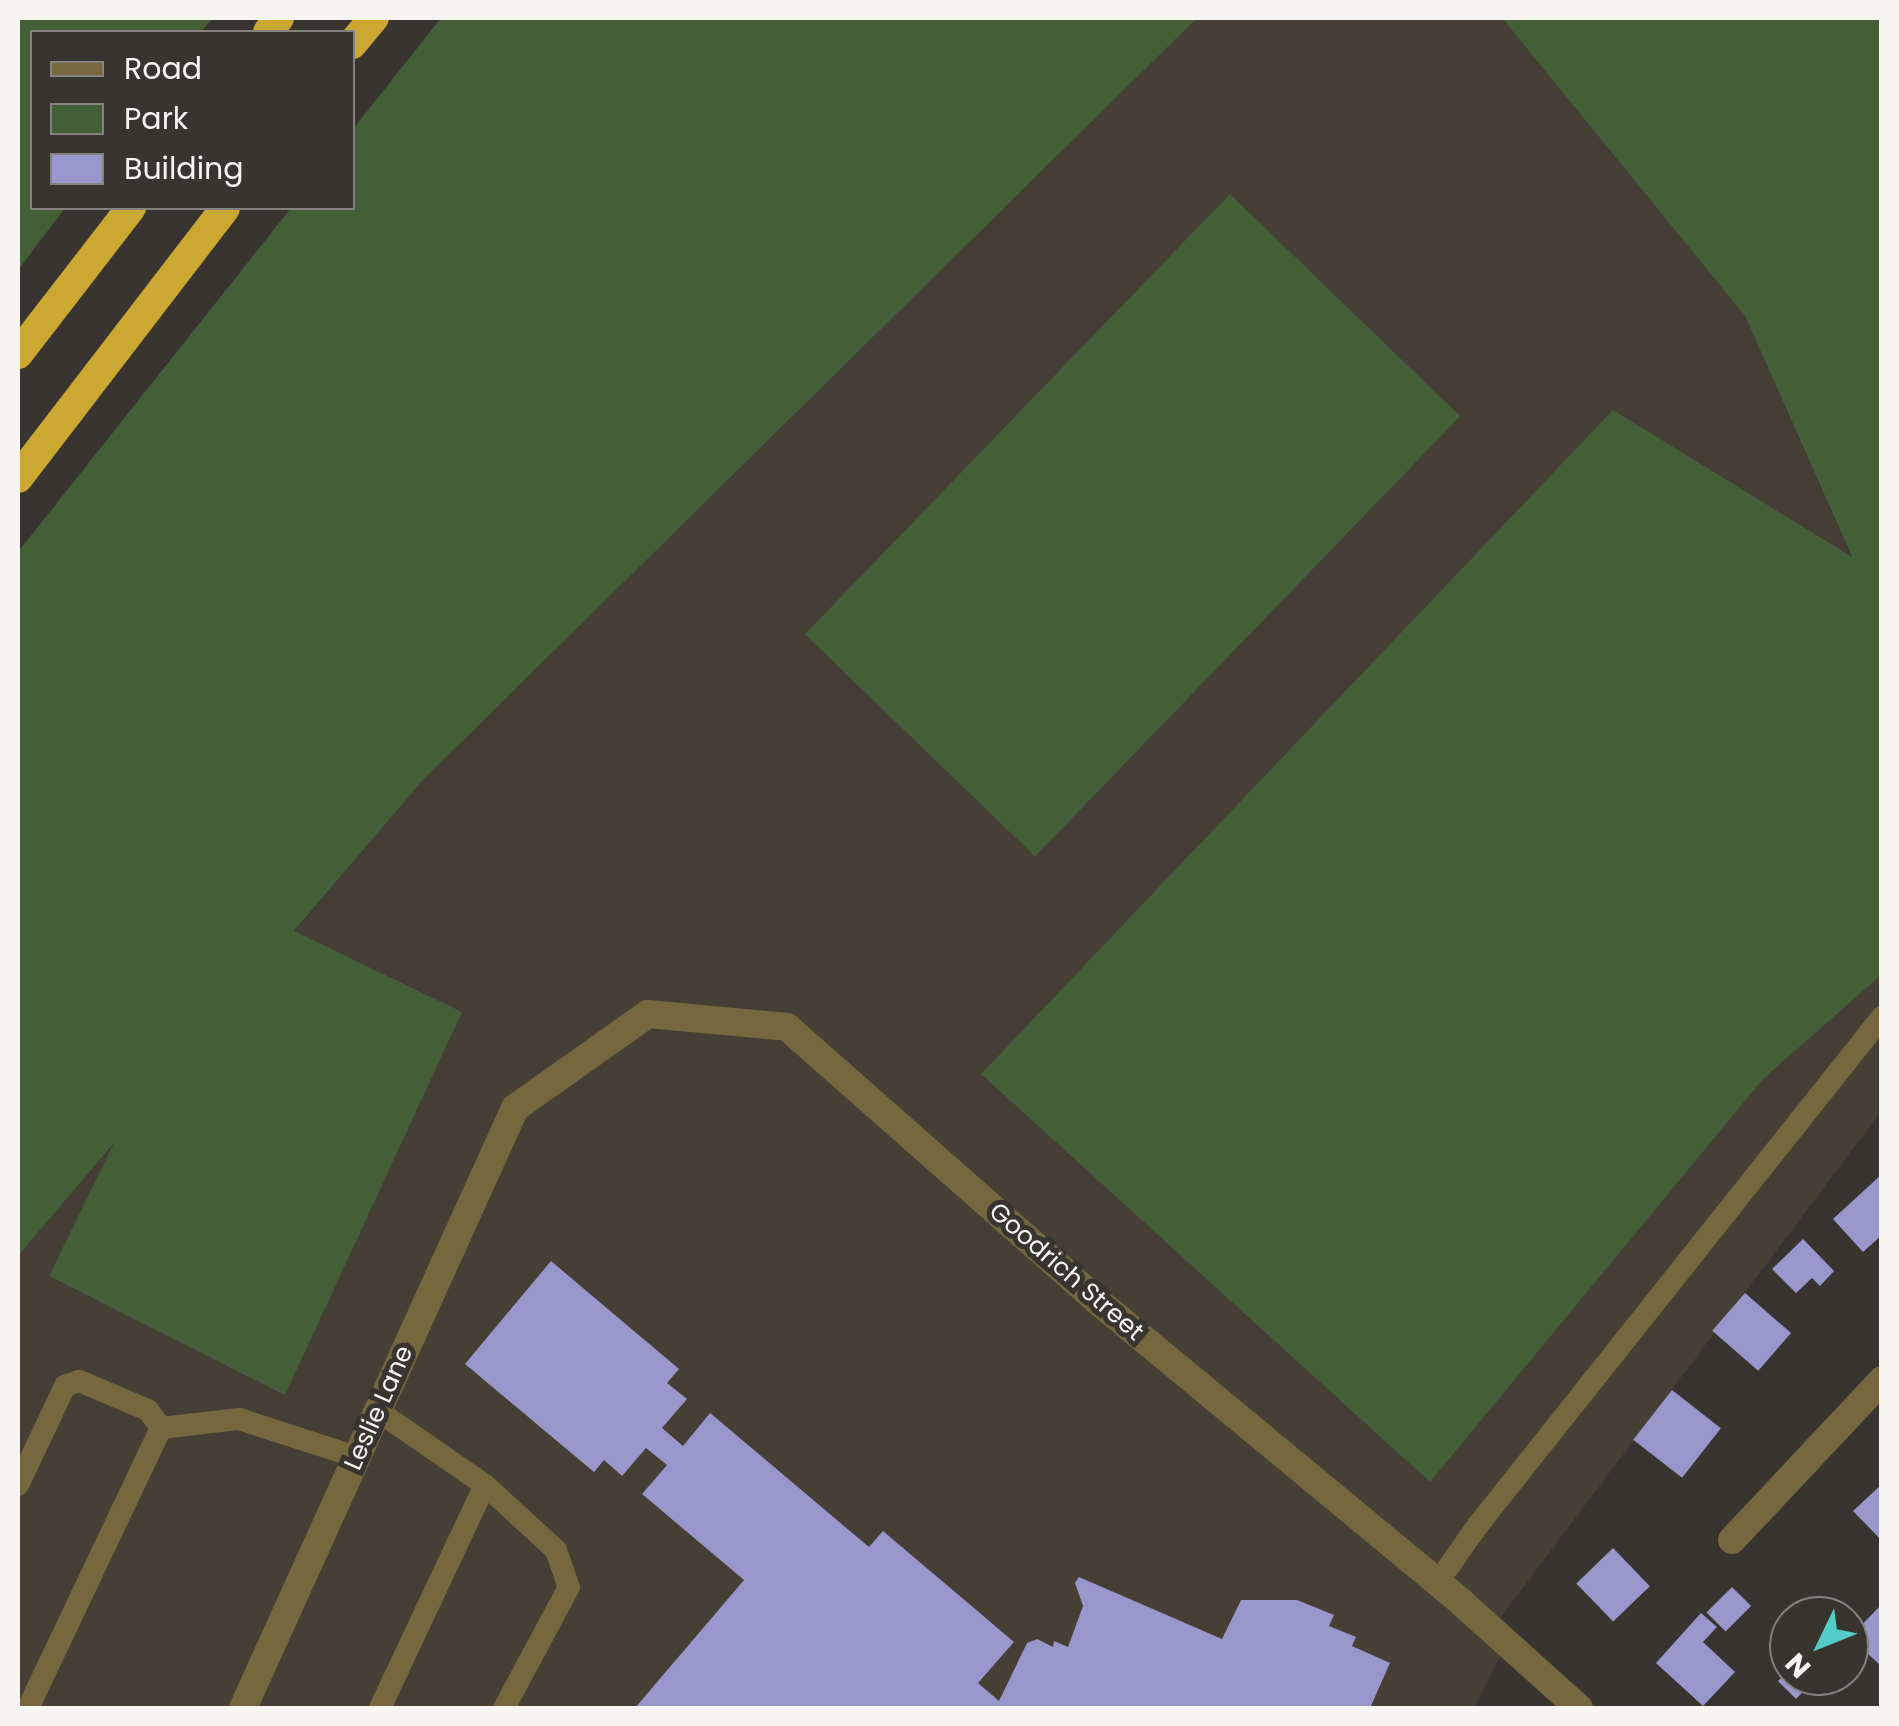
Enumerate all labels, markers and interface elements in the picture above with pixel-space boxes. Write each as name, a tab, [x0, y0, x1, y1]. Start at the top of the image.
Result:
legend	[30, 30, 355, 210]
text: Road	[124, 47, 202, 90]
text: Park	[124, 97, 188, 140]
text: Building	[124, 147, 244, 190]
street label: Goodrich Street	[983, 1197, 1149, 1347]
street label: Leslie Lane	[338, 1341, 420, 1475]
north arrow	[1769, 1596, 1869, 1696]
text: N	[1777, 1644, 1820, 1686]

